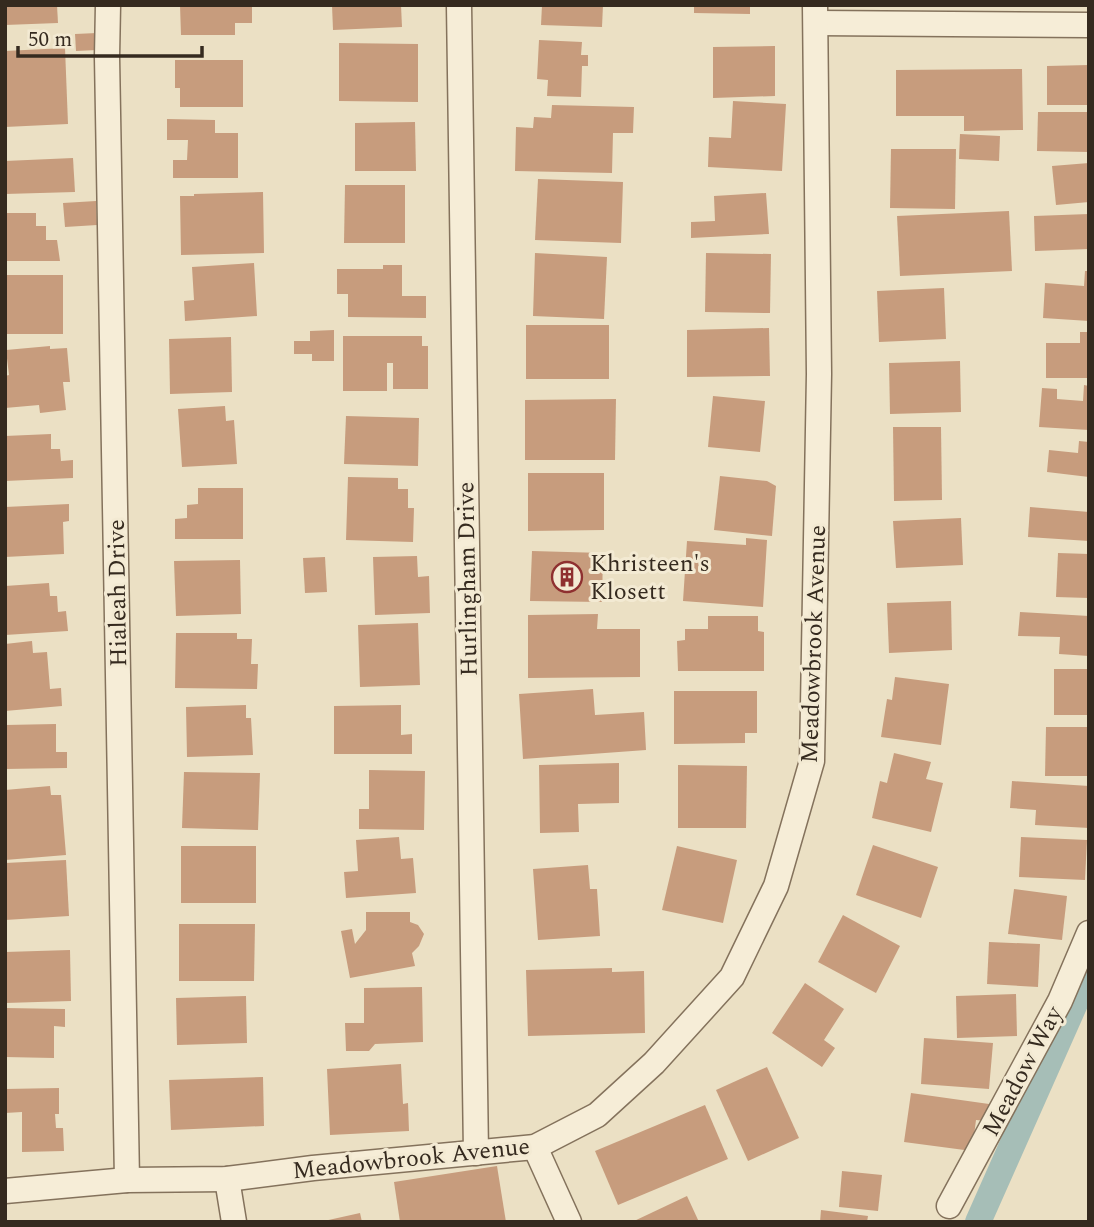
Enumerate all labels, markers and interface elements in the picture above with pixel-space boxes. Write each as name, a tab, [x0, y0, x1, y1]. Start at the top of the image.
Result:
scale bar	[18, 14, 201, 58]
text: 50 m	[28, 24, 72, 56]
street label: Hurlingham Drive	[448, 481, 488, 677]
street label: Hialeah Drive	[99, 519, 137, 667]
street label: Meadowbrook Avenue	[792, 524, 836, 764]
place label: Khristeen's Klosett	[590, 546, 710, 610]
building icon: Khristeen's Klosett	[550, 560, 584, 594]
street label: Meadow Way	[973, 999, 1073, 1143]
street label: Meadowbrook Avenue	[291, 1129, 532, 1189]

